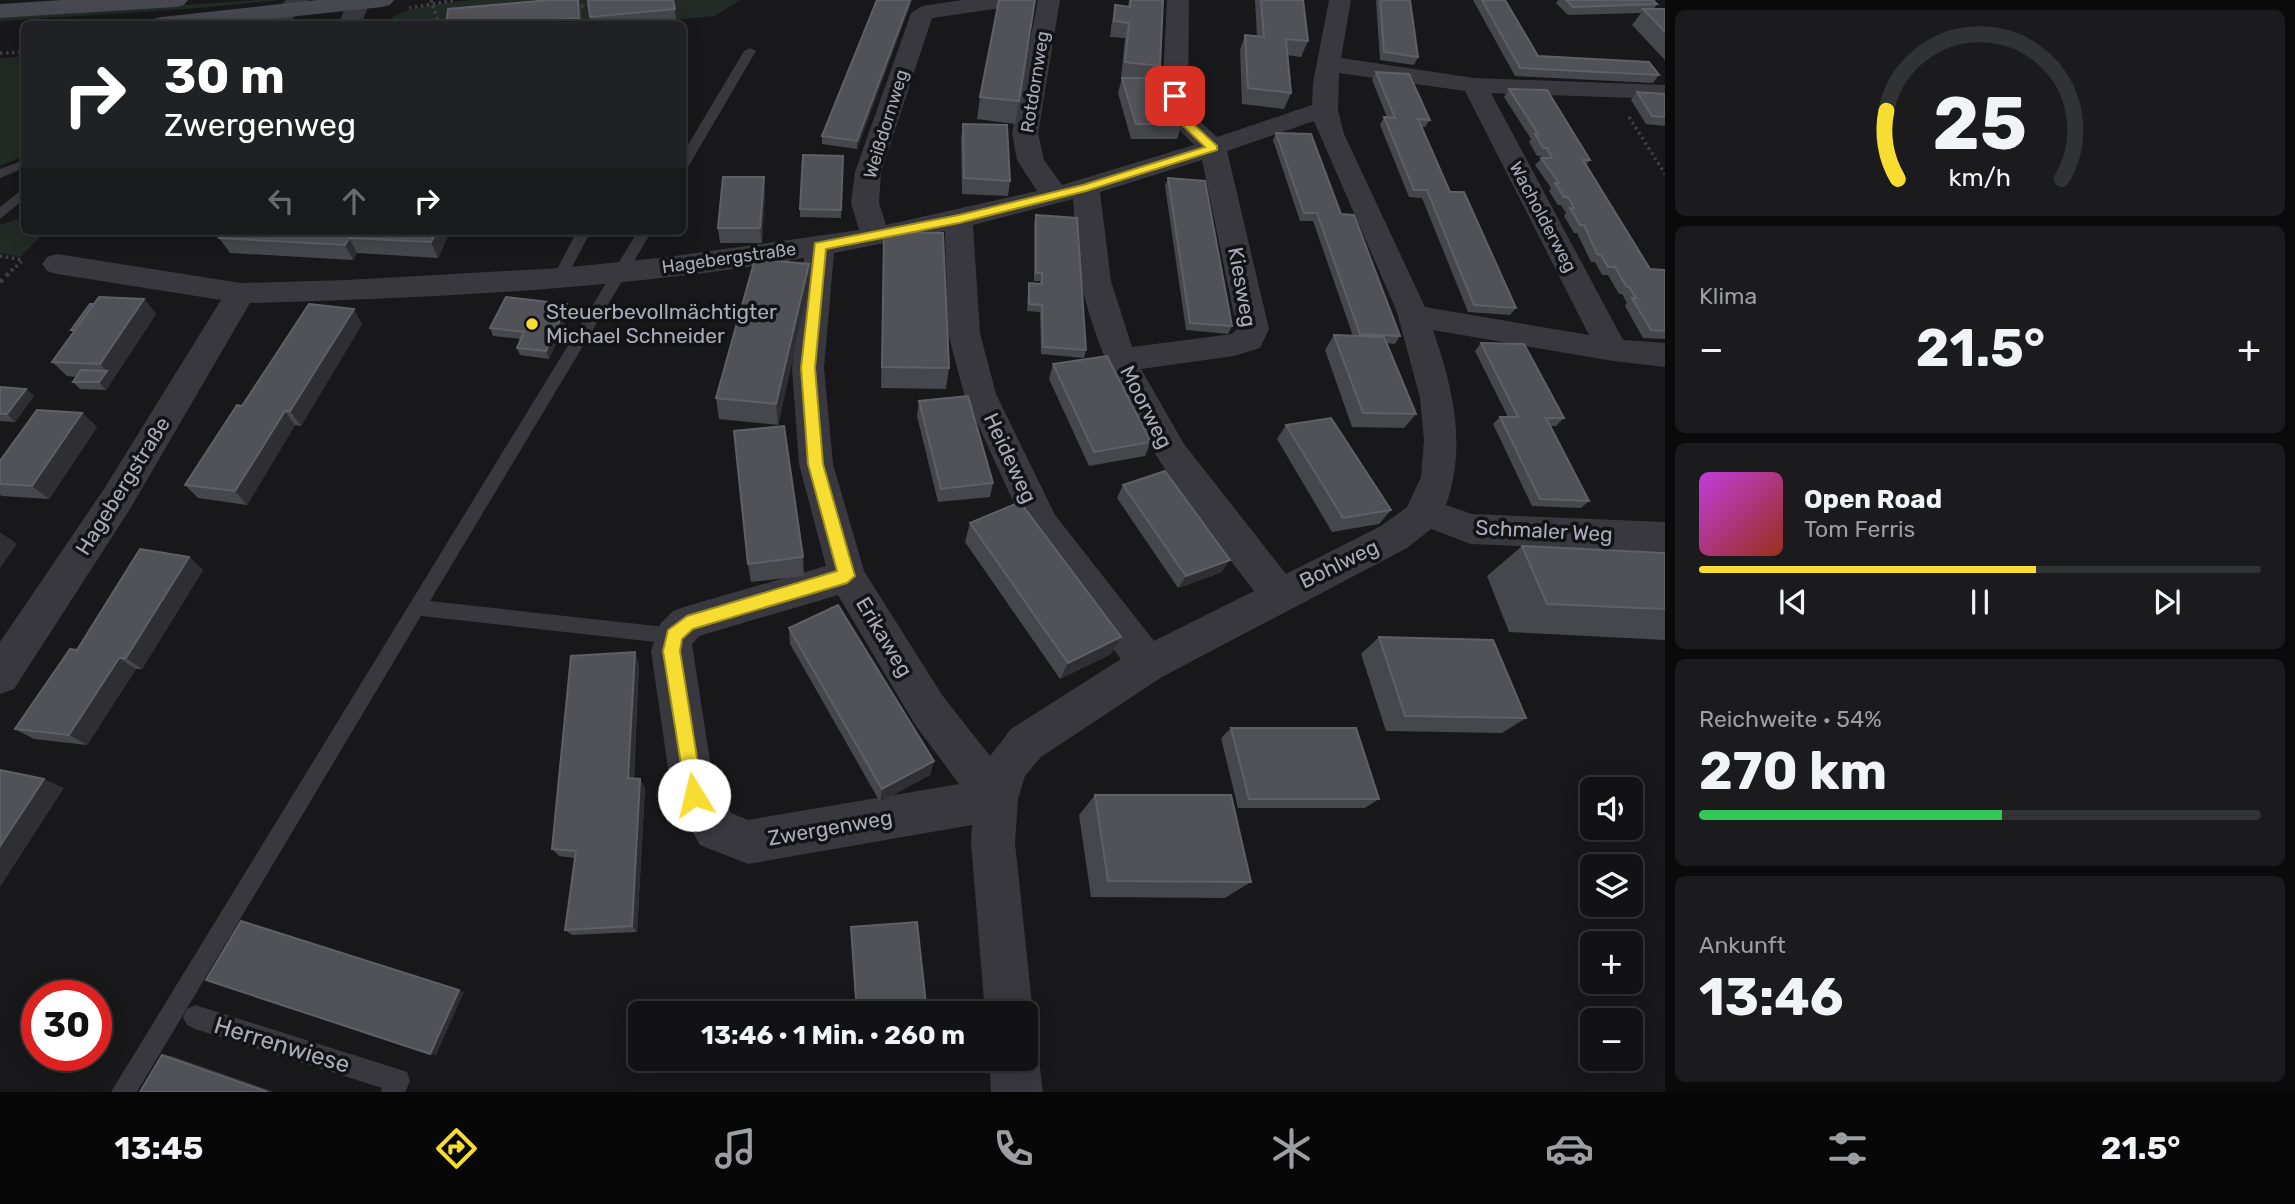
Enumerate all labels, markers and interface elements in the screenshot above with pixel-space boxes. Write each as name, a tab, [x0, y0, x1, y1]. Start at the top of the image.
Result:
street label: Rotdornweg	[1016, 30, 1054, 134]
text: 30 m	[164, 47, 285, 105]
icon: right	[49, 49, 140, 140]
pin	[1145, 66, 1205, 126]
street label: Weißdornweg	[859, 67, 913, 181]
icon: arrive	[1156, 77, 1194, 115]
text: 25	[1933, 82, 2027, 168]
text: Zwergenweg	[164, 106, 356, 144]
street label: Wacholderweg	[1505, 158, 1581, 276]
text: km/h	[1949, 163, 2011, 192]
icon: left	[262, 182, 300, 220]
icon: ahead	[335, 182, 373, 220]
icon: right	[408, 182, 446, 220]
street label: Hagebergstraße	[660, 238, 798, 278]
street label: Kiesweg	[1223, 245, 1262, 329]
text: Klima	[1699, 282, 1757, 310]
place label: Steuerbevollmächtigter Michael Schneider	[546, 299, 777, 348]
marker: Steuerbevollmächtigter Michael Schneider	[524, 316, 540, 332]
text: 21.5°	[1916, 317, 2045, 379]
text: −	[1699, 326, 1724, 372]
text: +	[2237, 326, 2261, 372]
street label: Moorweg	[1115, 361, 1178, 452]
street label: Heideweg	[979, 409, 1042, 507]
street label: Hagebergstraße	[70, 412, 175, 559]
text: Open Road	[1804, 484, 1942, 515]
street label: Schmaler Weg	[1475, 514, 1613, 547]
text: Tom Ferris	[1804, 515, 1915, 543]
street label: Bohlweg	[1295, 534, 1382, 593]
icon: previous	[1774, 583, 1812, 621]
icon: pause	[1961, 583, 1999, 621]
icon: next	[2148, 583, 2186, 621]
street label: Erikaweg	[851, 592, 918, 681]
text: Reichweite · 54%	[1699, 705, 1882, 733]
text: 270 km	[1699, 740, 1887, 802]
position arrow	[657, 758, 731, 832]
map controls	[1580, 777, 1643, 1071]
button: sound	[1580, 777, 1643, 840]
street label: Zwergenweg	[766, 804, 894, 851]
button: layers	[1580, 854, 1643, 917]
button: +	[1580, 931, 1643, 994]
text: Ankunft	[1699, 931, 1786, 959]
text: 13:46	[1699, 966, 1844, 1028]
speed limit sign: 30	[21, 980, 112, 1071]
button: −	[1580, 1008, 1643, 1071]
street label: Herrenwiese	[211, 1011, 353, 1079]
text: 13:46 · 1 Min. · 260 m	[701, 1020, 965, 1051]
icon: directions	[432, 1124, 481, 1173]
icon: music	[711, 1124, 760, 1173]
icon: phone	[989, 1124, 1038, 1173]
icon: climate	[1267, 1124, 1316, 1173]
icon: car	[1545, 1124, 1594, 1173]
icon: filters	[1823, 1124, 1872, 1173]
text: 13:45	[115, 1129, 203, 1167]
text: 21.5°	[2101, 1129, 2180, 1167]

